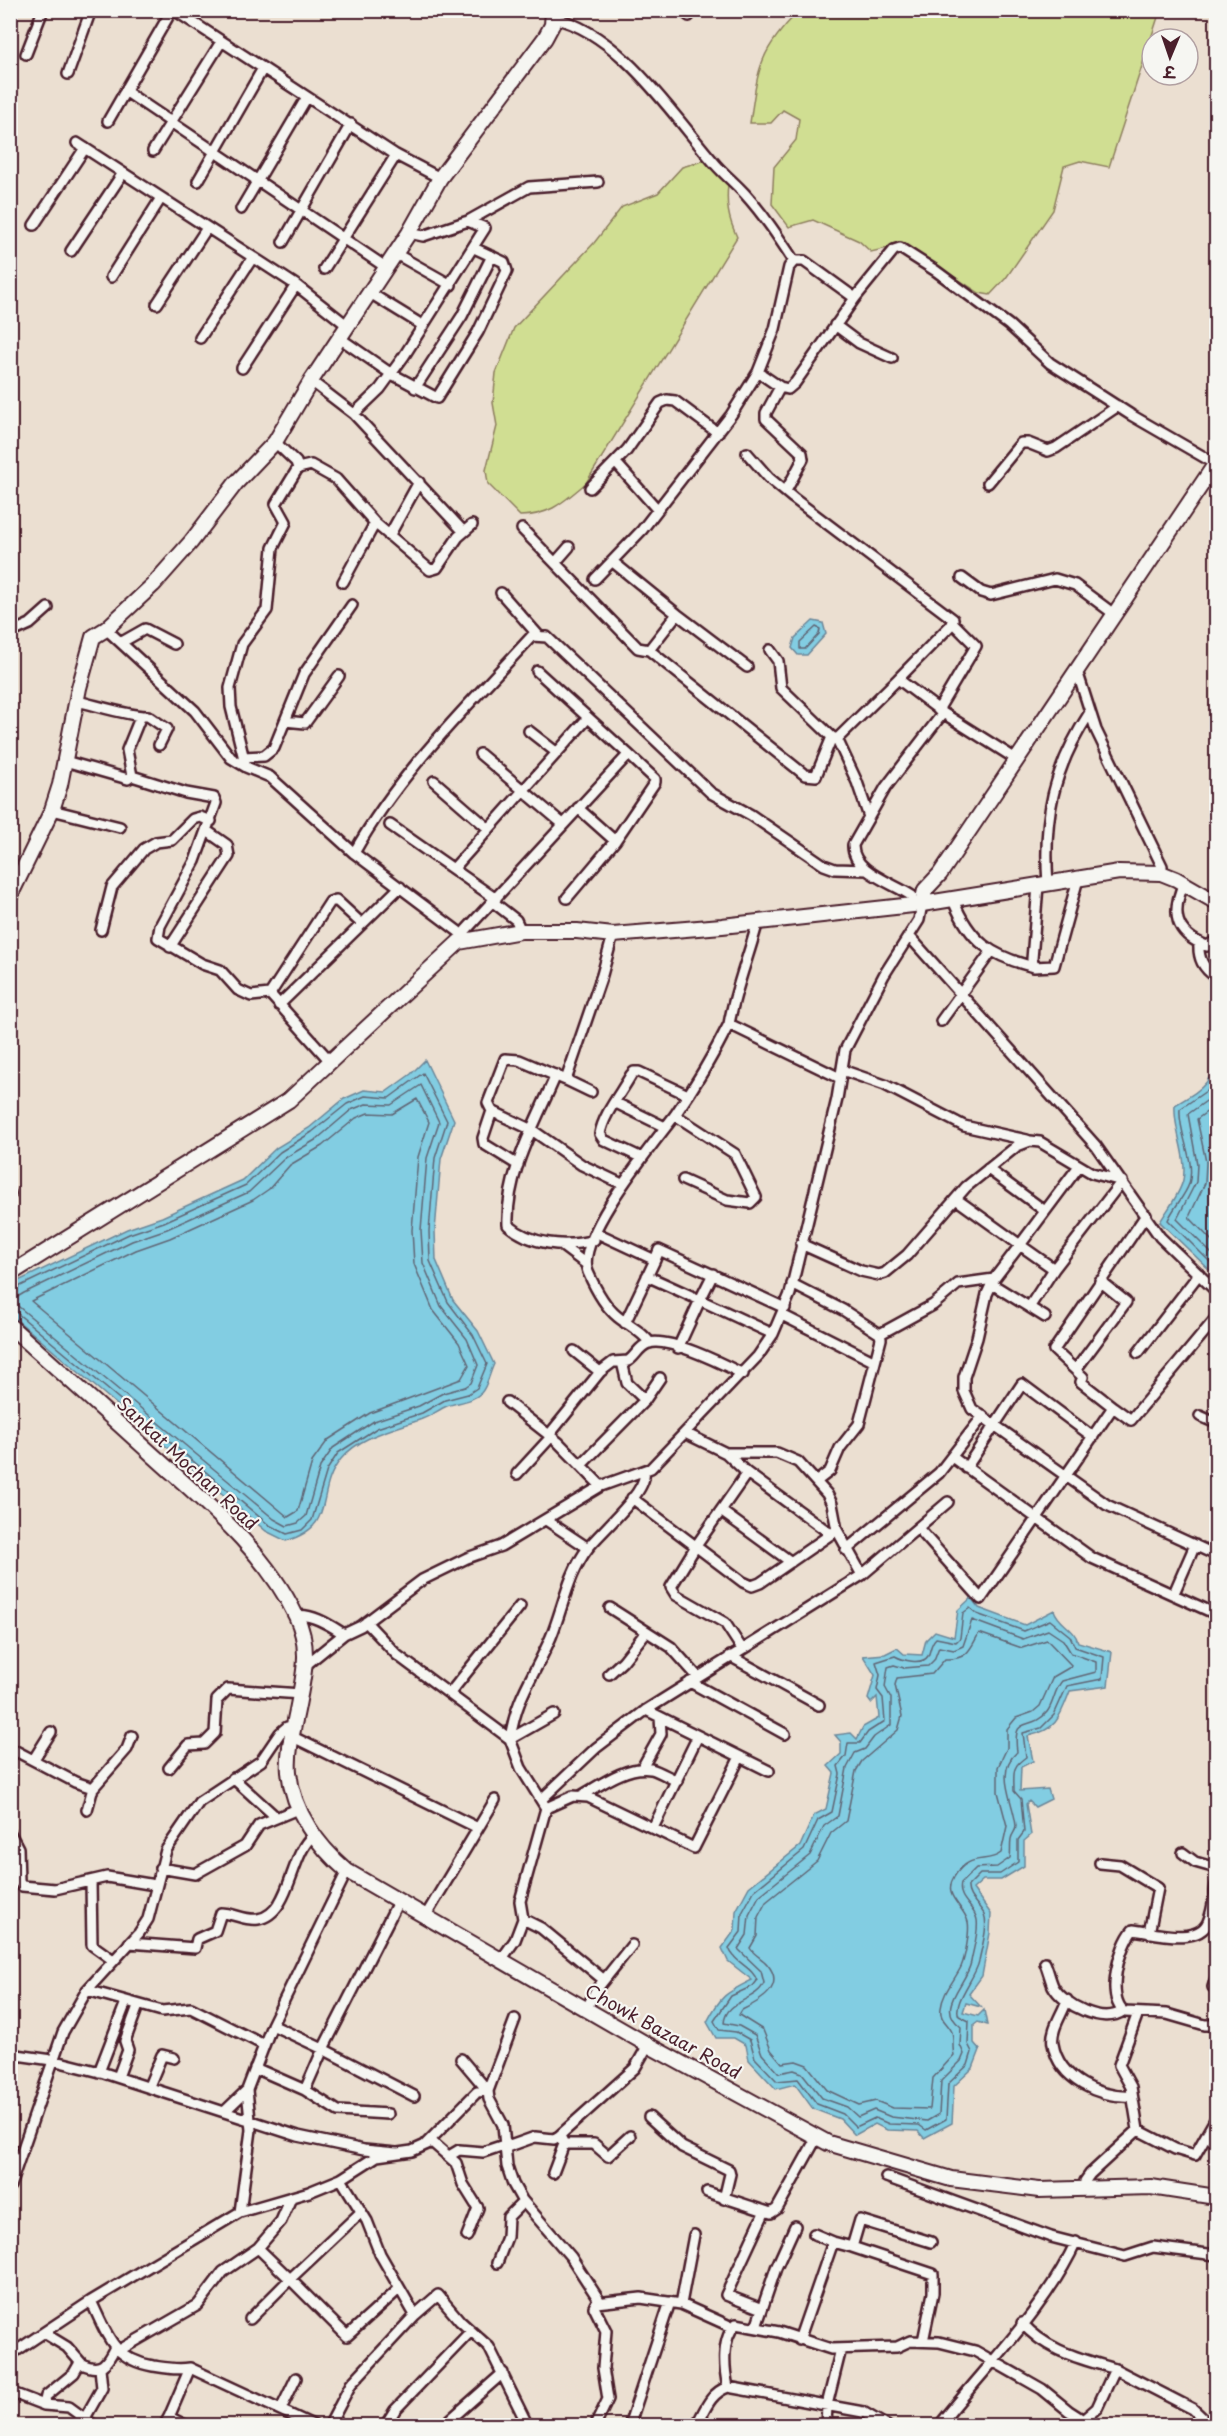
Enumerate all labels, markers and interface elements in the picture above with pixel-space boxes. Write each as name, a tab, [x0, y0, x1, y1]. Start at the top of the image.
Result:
north arrow	[1140, 27, 1200, 87]
text: उ	[1162, 61, 1177, 85]
street label: Sankat Mochan Road	[111, 1390, 265, 1536]
street label: Chowk Bazaar Road	[581, 1976, 747, 2085]

